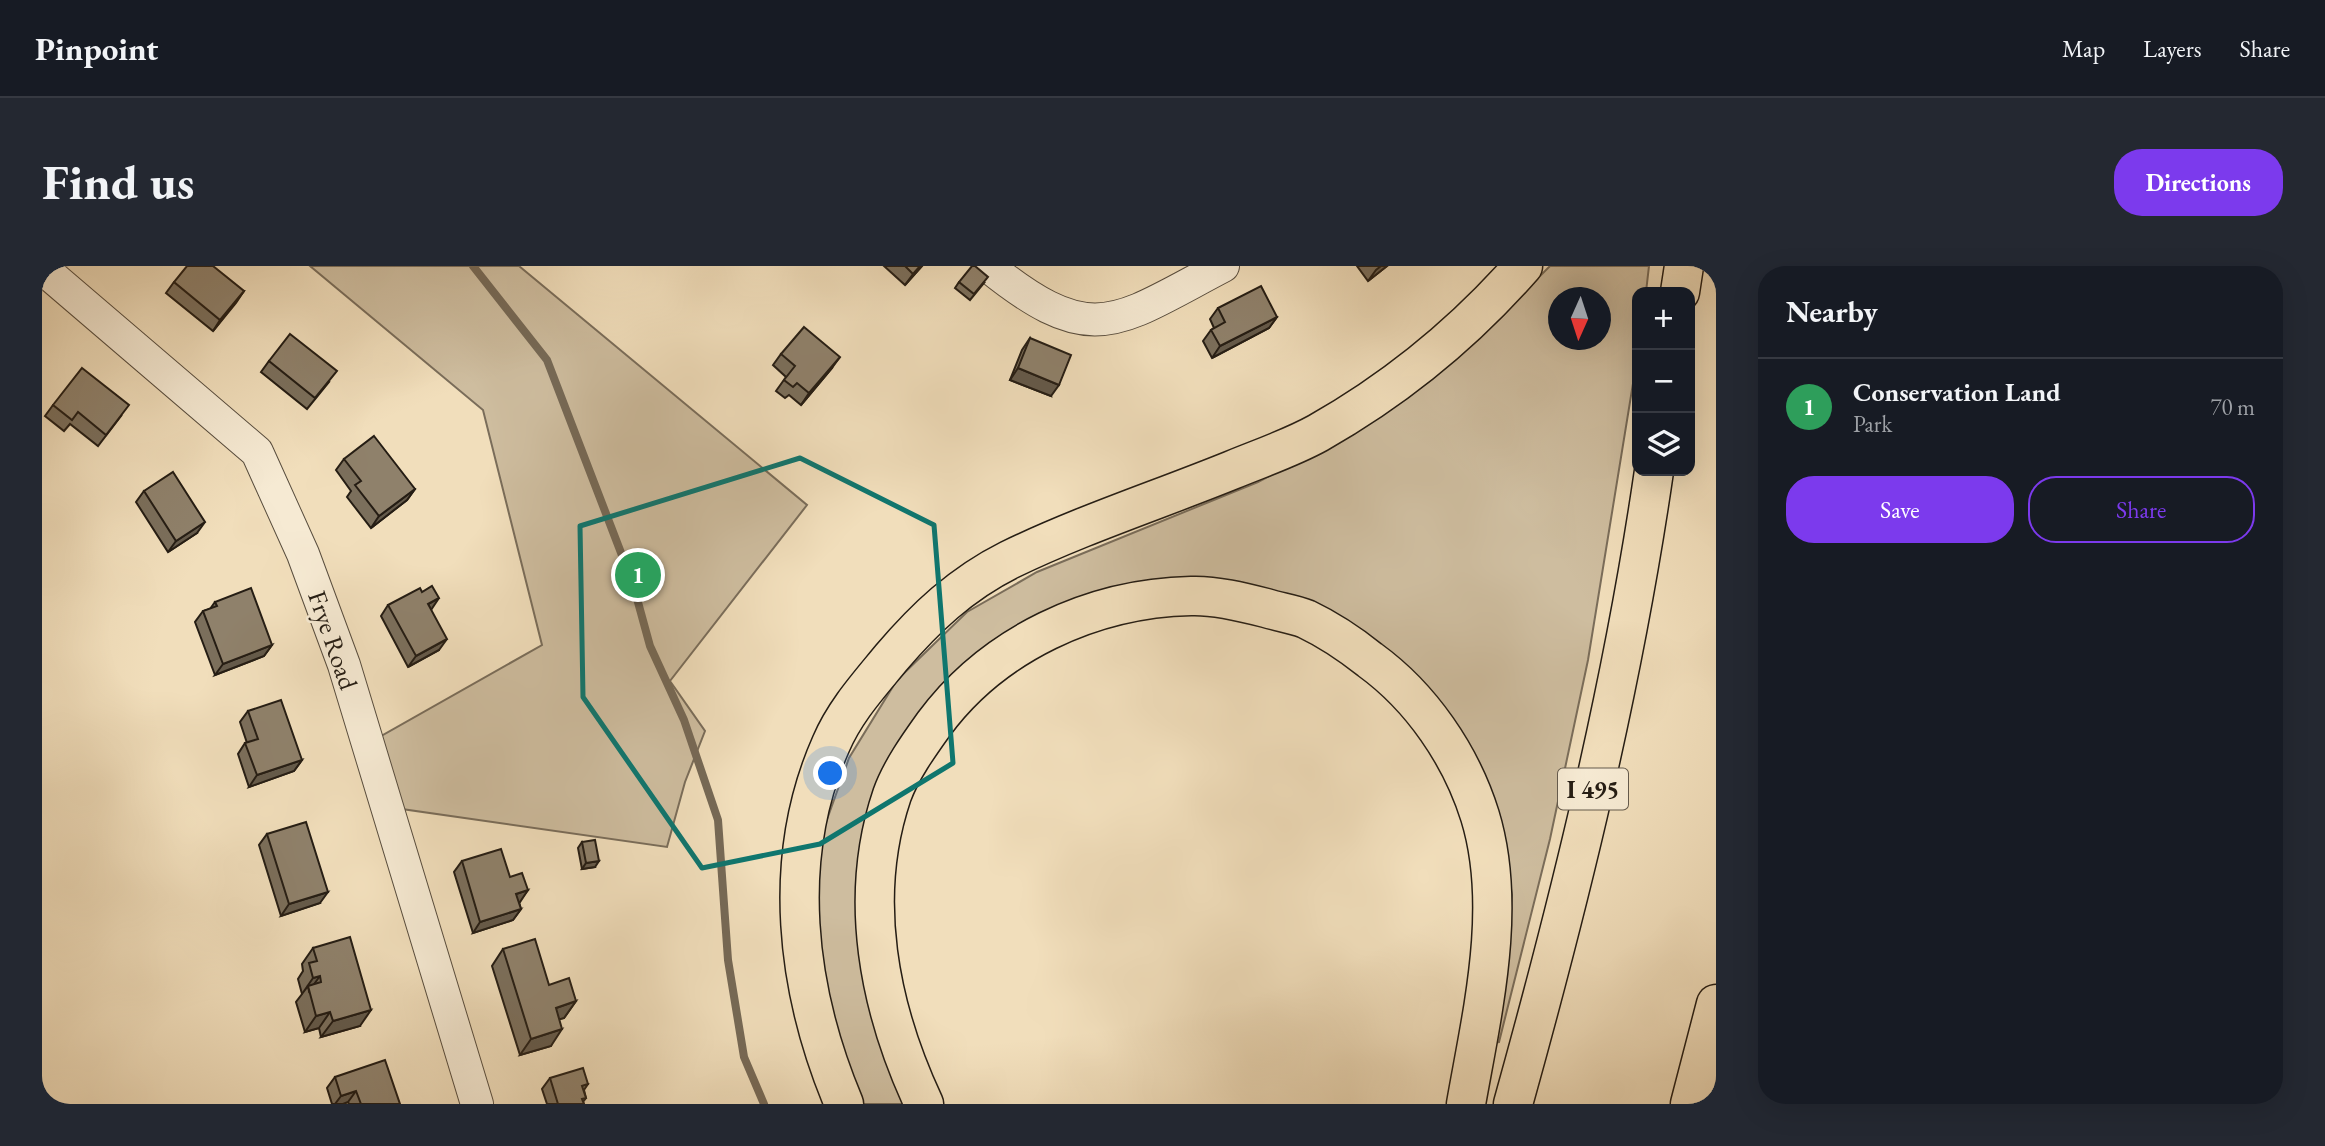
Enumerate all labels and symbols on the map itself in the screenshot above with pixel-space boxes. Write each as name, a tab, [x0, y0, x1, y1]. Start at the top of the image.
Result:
north arrow	[1548, 287, 1611, 350]
pin: 1	[615, 549, 661, 601]
street label: Frye Road	[300, 586, 366, 695]
your location	[813, 756, 847, 790]
road number: I 495	[1558, 768, 1628, 810]

